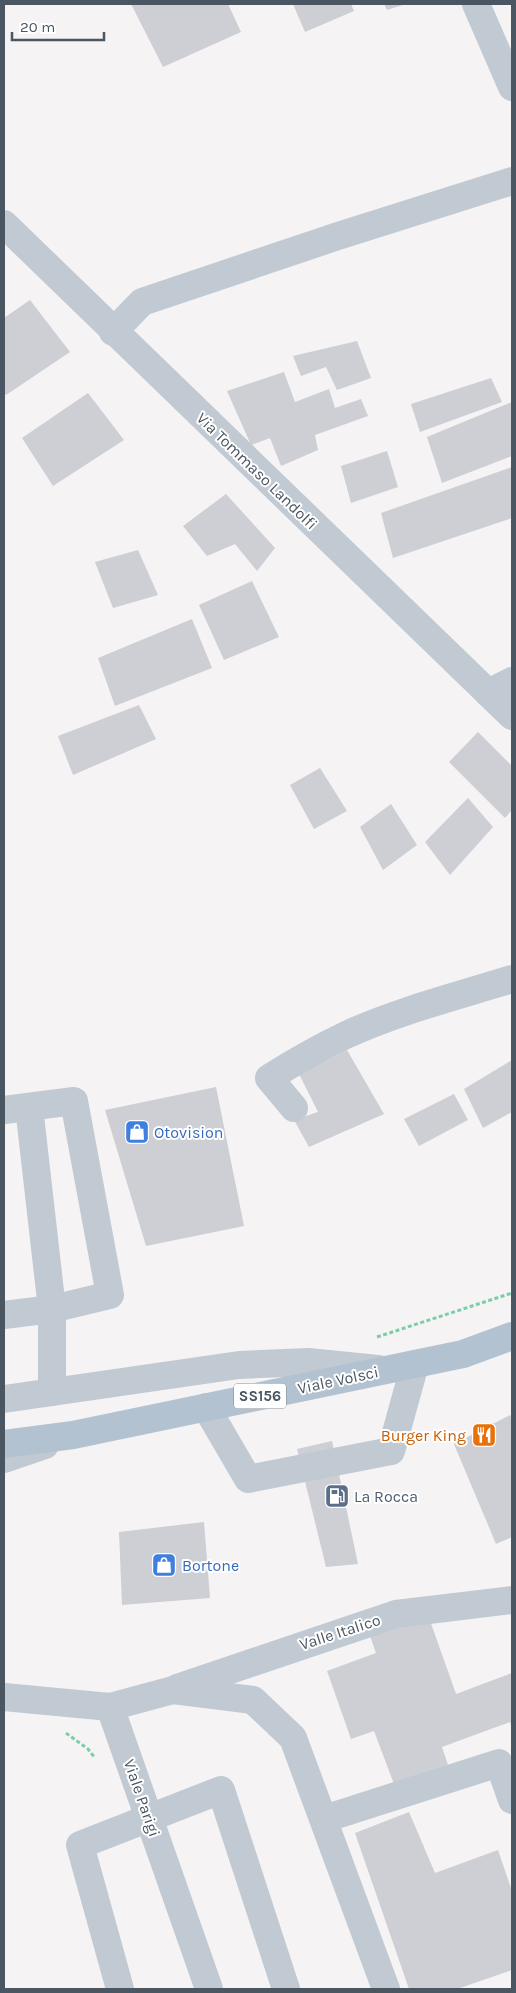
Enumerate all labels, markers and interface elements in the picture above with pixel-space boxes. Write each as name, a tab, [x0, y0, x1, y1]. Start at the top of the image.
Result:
scale bar	[12, 10, 105, 42]
text: 20 m	[20, 18, 55, 36]
street label: Via Tommaso Landolfi	[193, 408, 321, 534]
shop icon: Otovision	[124, 1119, 150, 1145]
place label: Otovision	[154, 1123, 223, 1142]
street label: Viale Volsci	[296, 1362, 380, 1398]
road number: SS156	[234, 1384, 286, 1408]
restaurant icon: Burger King	[471, 1422, 497, 1448]
place label: Burger King	[381, 1426, 466, 1445]
fuel station icon: La Rocca	[324, 1483, 350, 1509]
place label: La Rocca	[354, 1487, 418, 1506]
shop icon: Bortone	[151, 1552, 177, 1578]
place label: Bortone	[182, 1556, 239, 1575]
street label: Valle Italico	[297, 1610, 383, 1654]
street label: Viale Parigi	[120, 1757, 164, 1839]

